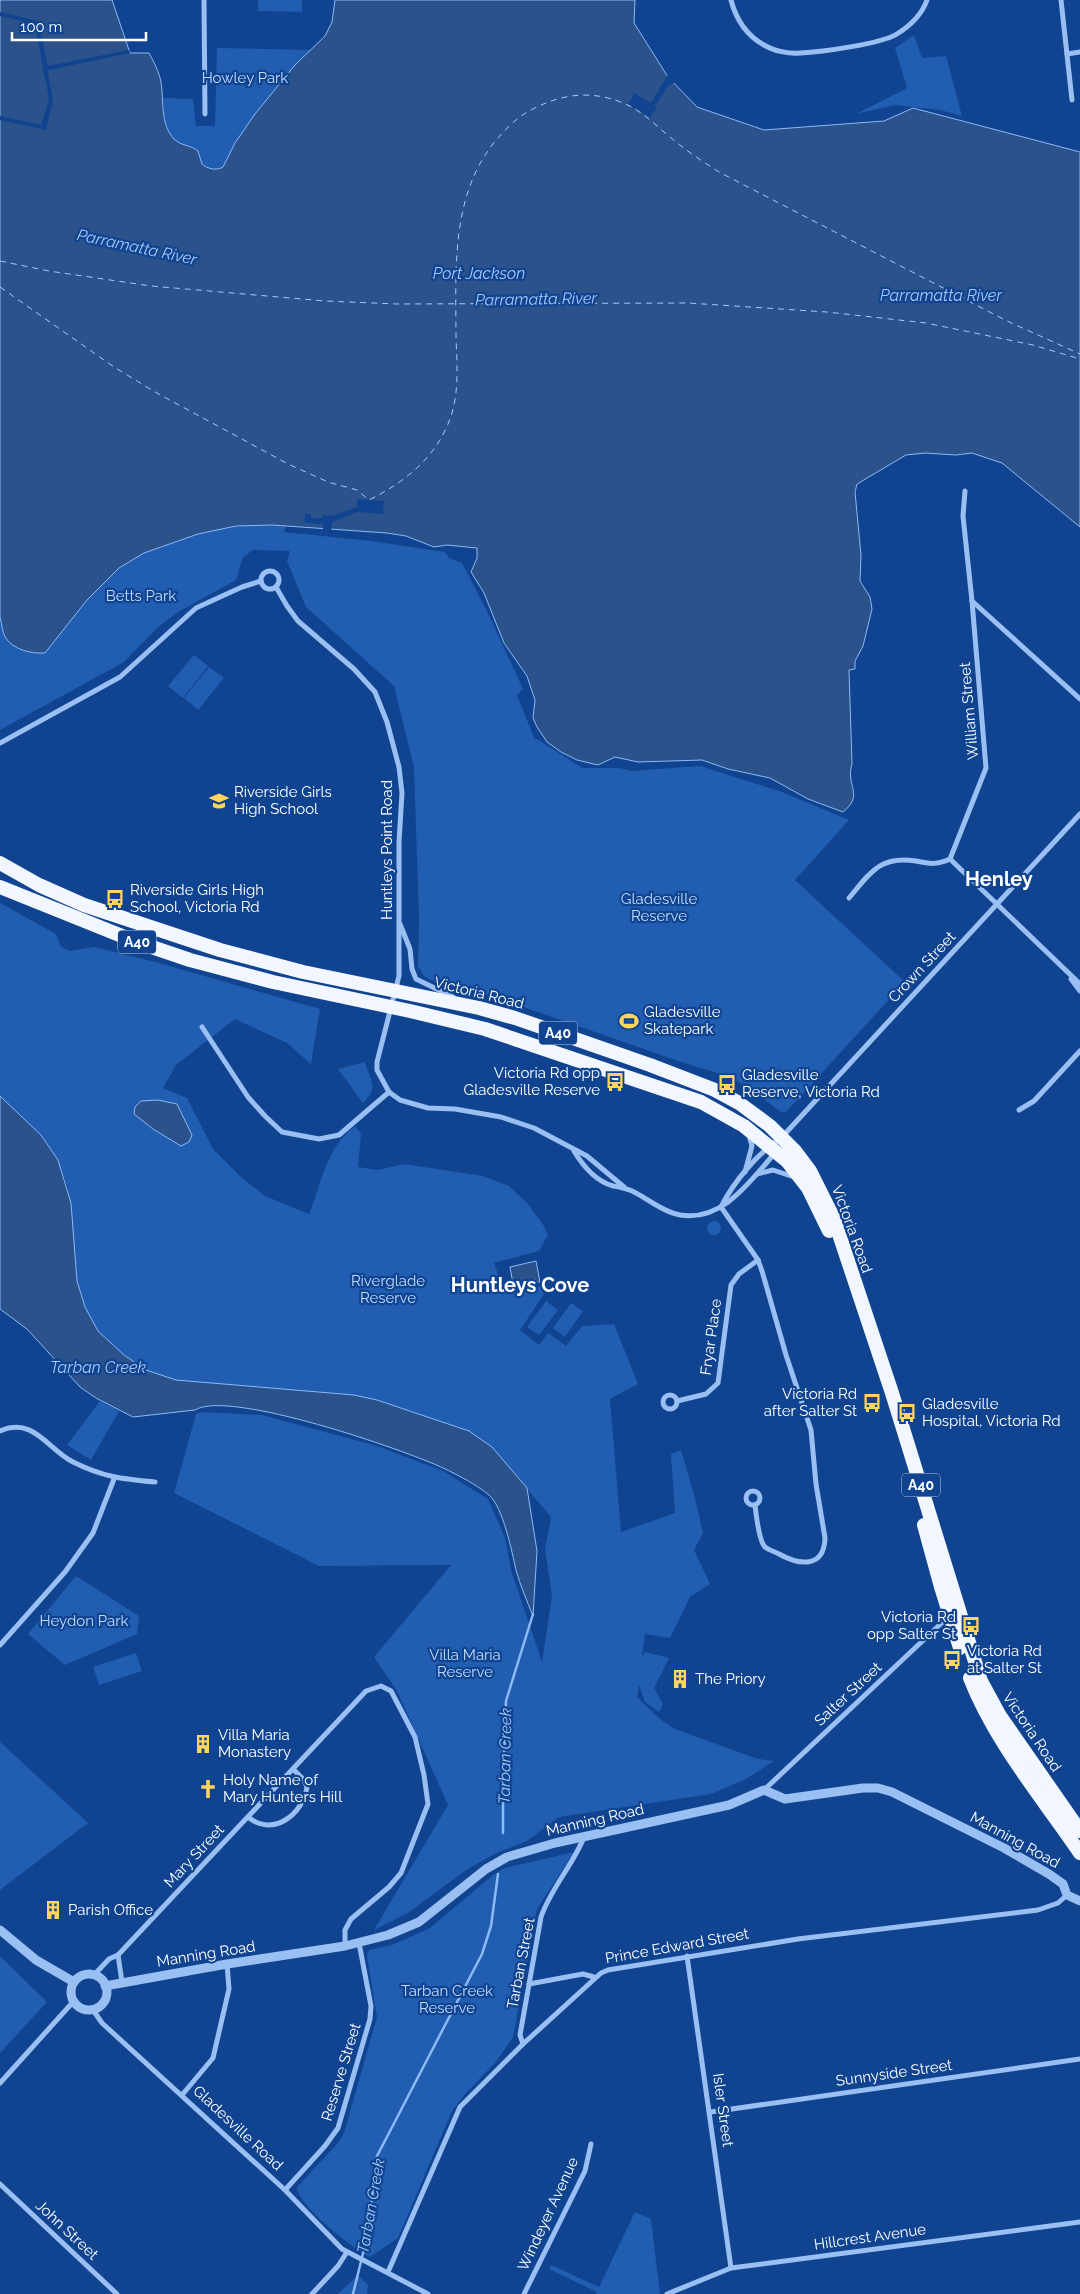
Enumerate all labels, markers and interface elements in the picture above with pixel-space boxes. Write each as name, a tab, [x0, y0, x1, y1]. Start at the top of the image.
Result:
scale bar	[12, 10, 146, 42]
text: 100 m	[20, 18, 62, 36]
park label: Howley Park	[202, 69, 288, 87]
water label: Parramatta River	[75, 225, 199, 269]
water label: Port Jackson	[433, 264, 525, 283]
water label: Parramatta River	[880, 286, 1002, 305]
water label: Parramatta River	[475, 288, 598, 310]
park label: Betts Park	[106, 587, 176, 605]
street label: William Street	[956, 662, 982, 760]
street label: Huntleys Point Road	[378, 780, 396, 920]
place label: Riverside Girls High School	[234, 783, 332, 818]
school or university icon: Riverside Girls High School	[208, 790, 230, 812]
district label: Henley	[965, 867, 1033, 891]
place label: Riverside Girls High School, Victoria Rd	[130, 881, 264, 916]
bus stop icon: Riverside Girls High School, Victoria Rd	[104, 888, 126, 910]
park label: Gladesville Reserve	[621, 890, 697, 925]
street label: Crown Street	[885, 928, 959, 1006]
road number: A40	[118, 930, 156, 954]
street label: Victoria Road	[432, 973, 526, 1013]
place label: Gladesville Skatepark	[644, 1003, 721, 1038]
sports icon: Gladesville Skatepark	[618, 1010, 640, 1032]
road number: A40	[539, 1021, 577, 1044]
place label: Victoria Rd opp Gladesville Reserve	[464, 1064, 600, 1099]
place label: Gladesville Reserve, Victoria Rd	[742, 1066, 880, 1101]
bus stop icon: Victoria Rd opp Gladesville Reserve	[604, 1071, 626, 1093]
bus stop icon: Gladesville Reserve, Victoria Rd	[716, 1073, 738, 1095]
street label: Victoria Road	[828, 1183, 876, 1275]
park label: Riverglade Reserve	[351, 1272, 425, 1307]
district label: Huntleys Cove	[451, 1273, 589, 1297]
street label: Fryar Place	[697, 1297, 725, 1376]
water label: Tarban Creek	[50, 1358, 147, 1377]
place label: Victoria Rd after Salter St	[764, 1385, 857, 1420]
bus stop icon: Victoria Rd after Salter St	[861, 1392, 883, 1414]
place label: Gladesville Hospital, Victoria Rd	[922, 1395, 1061, 1430]
bus stop icon: Gladesville Hospital, Victoria Rd	[896, 1402, 918, 1424]
road number: A40	[902, 1474, 940, 1496]
place label: Victoria Rd opp Salter St	[867, 1608, 956, 1643]
park label: Heydon Park	[40, 1612, 128, 1630]
bus stop icon: Victoria Rd opp Salter St	[960, 1615, 982, 1637]
place label: Victoria Rd at Salter St	[967, 1642, 1042, 1677]
park label: Villa Maria Reserve	[429, 1646, 501, 1681]
bus stop icon: Victoria Rd at Salter St	[941, 1649, 963, 1671]
street label: Salter Street	[811, 1658, 885, 1730]
building icon: The Priory	[669, 1668, 691, 1690]
place label: The Priory	[695, 1670, 766, 1688]
street label: Victoria Road	[999, 1689, 1065, 1775]
water label: Tarban Creek	[495, 1707, 515, 1804]
place label: Villa Maria Monastery	[218, 1726, 291, 1761]
building icon: Villa Maria Monastery	[192, 1733, 214, 1755]
place label: Holy Name of Mary Hunters Hill	[223, 1771, 343, 1806]
church icon: Holy Name of Mary Hunters Hill	[197, 1778, 219, 1800]
street label: Manning Road	[544, 1800, 646, 1840]
street label: Manning Road	[967, 1808, 1063, 1872]
street label: Mary Street	[160, 1821, 228, 1891]
building icon: Parish Office	[42, 1899, 64, 1921]
place label: Parish Office	[68, 1901, 153, 1919]
street label: Tarban Street	[503, 1916, 539, 2010]
street label: Prince Edward Street	[604, 1924, 750, 1968]
street label: Manning Road	[155, 1937, 257, 1971]
park label: Tarban Creek Reserve	[401, 1982, 493, 2017]
street label: Reserve Street	[318, 2021, 364, 2123]
street label: Sunnyside Street	[835, 2056, 953, 2090]
street label: Isler Street	[709, 2072, 737, 2148]
street label: Gladesville Road	[189, 2082, 287, 2174]
street label: Windeyer Avenue	[514, 2154, 582, 2274]
water label: Tarban Creek	[353, 2157, 389, 2255]
street label: John Street	[32, 2197, 102, 2263]
street label: Hillcrest Avenue	[813, 2220, 927, 2254]

